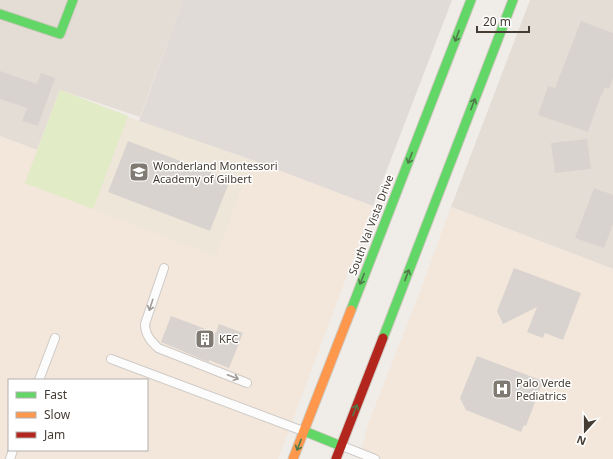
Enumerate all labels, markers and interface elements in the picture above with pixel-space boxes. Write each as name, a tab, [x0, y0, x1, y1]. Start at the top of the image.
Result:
scale bar	[477, 8, 529, 34]
text: 20 m	[483, 13, 511, 30]
one-way arrow	[452, 30, 460, 42]
one-way arrow	[470, 98, 478, 110]
one-way arrow	[405, 151, 413, 163]
place label: Wonderland Montessori Academy of Gilbert	[153, 158, 278, 186]
school or university icon: Wonderland Montessori Academy of Gilbert	[128, 161, 150, 183]
street label: South Val Vista Drive	[344, 173, 397, 277]
one-way arrow	[404, 270, 412, 282]
one-way arrow	[358, 272, 366, 284]
one-way arrow	[146, 298, 154, 310]
building icon: KFC	[194, 328, 216, 350]
place label: KFC	[219, 331, 239, 346]
one-way arrow	[227, 374, 239, 382]
place label: Palo Verde Pediatrics	[516, 375, 571, 403]
hospital icon: Palo Verde Pediatrics	[491, 378, 513, 400]
legend	[8, 379, 148, 451]
text: Fast	[44, 386, 68, 403]
one-way arrow	[352, 404, 360, 416]
text: Slow	[44, 406, 71, 423]
north arrow	[565, 411, 605, 451]
text: Jam	[43, 426, 65, 443]
text: N	[574, 432, 588, 449]
one-way arrow	[294, 439, 302, 451]

